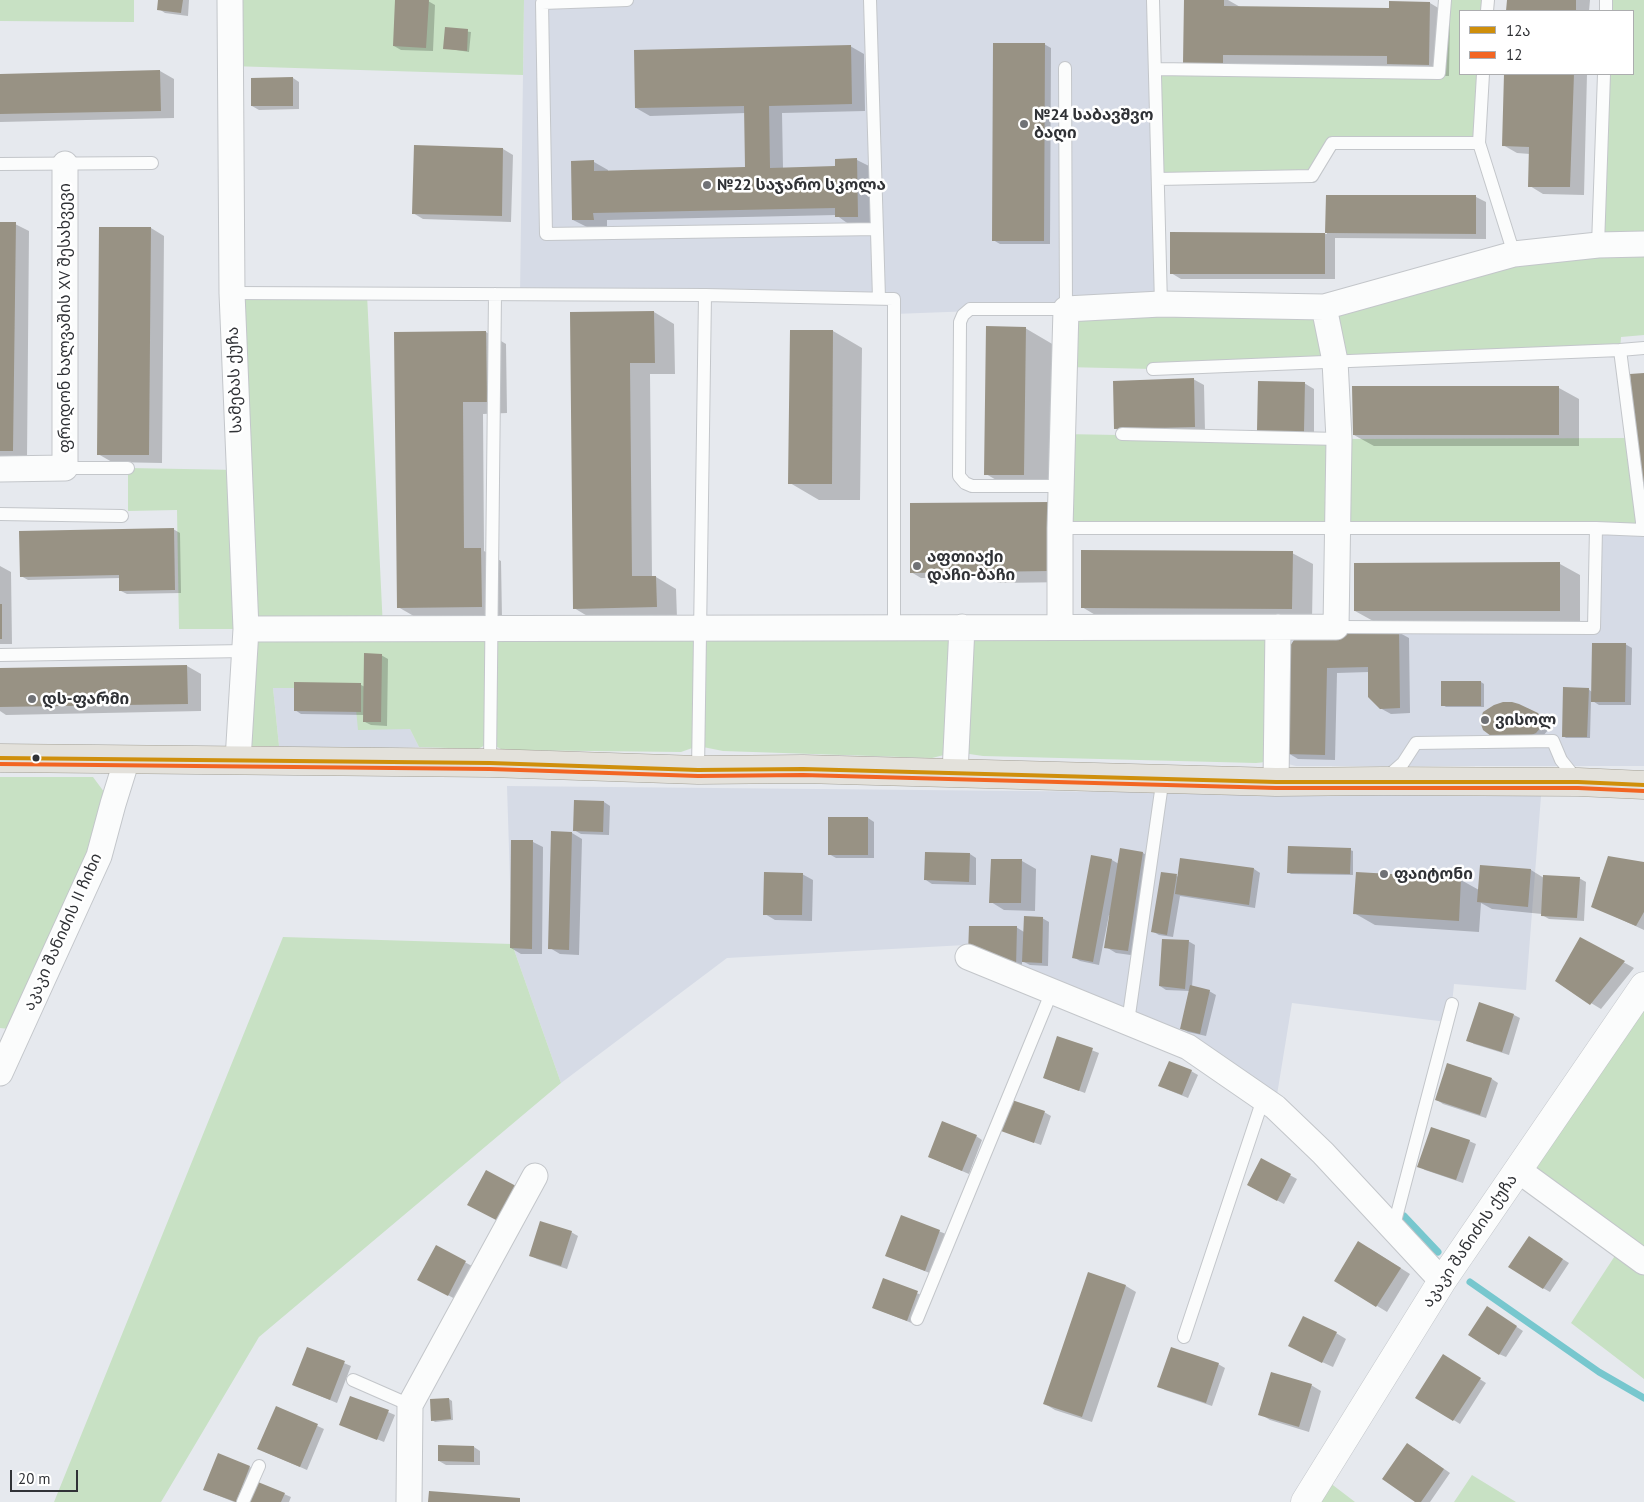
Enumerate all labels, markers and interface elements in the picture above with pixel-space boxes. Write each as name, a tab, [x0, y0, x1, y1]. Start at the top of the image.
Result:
legend	[1459, 10, 1634, 75]
text: 12ა	[1506, 21, 1531, 40]
text: 12	[1506, 45, 1522, 64]
place label: №24 საბავშვო ბაღი	[1034, 105, 1153, 143]
marker: №24 საბავშვო ბაღი	[1018, 118, 1030, 130]
place label: №22 საჯარო სკოლა	[717, 175, 886, 195]
marker: №22 საჯარო სკოლა	[701, 179, 713, 191]
street label: ფრიდონ ხალვაშის XV შესახვევი	[55, 183, 75, 453]
street label: სამებას ქუჩა	[224, 326, 246, 434]
place label: აფთიაქი დაჩი-ბაჩი	[927, 547, 1015, 585]
marker: აფთიაქი დაჩი-ბაჩი	[911, 560, 923, 572]
place label: დს-ფარმი	[42, 689, 129, 709]
marker: დს-ფარმი	[26, 693, 38, 705]
place label: ვისოლ	[1495, 710, 1556, 730]
marker: ვისოლ	[1479, 714, 1491, 726]
unlabelled marker	[31, 753, 41, 763]
street label: აკაკი შანიძის II ჩიხი	[20, 850, 106, 1014]
place label: ფაიტონი	[1394, 864, 1473, 884]
marker: ფაიტონი	[1378, 868, 1390, 880]
street label: აკაკი შანიძის ქუჩა	[1418, 1171, 1522, 1311]
scale bar	[12, 1460, 80, 1492]
text: 20 m	[18, 1469, 51, 1488]

